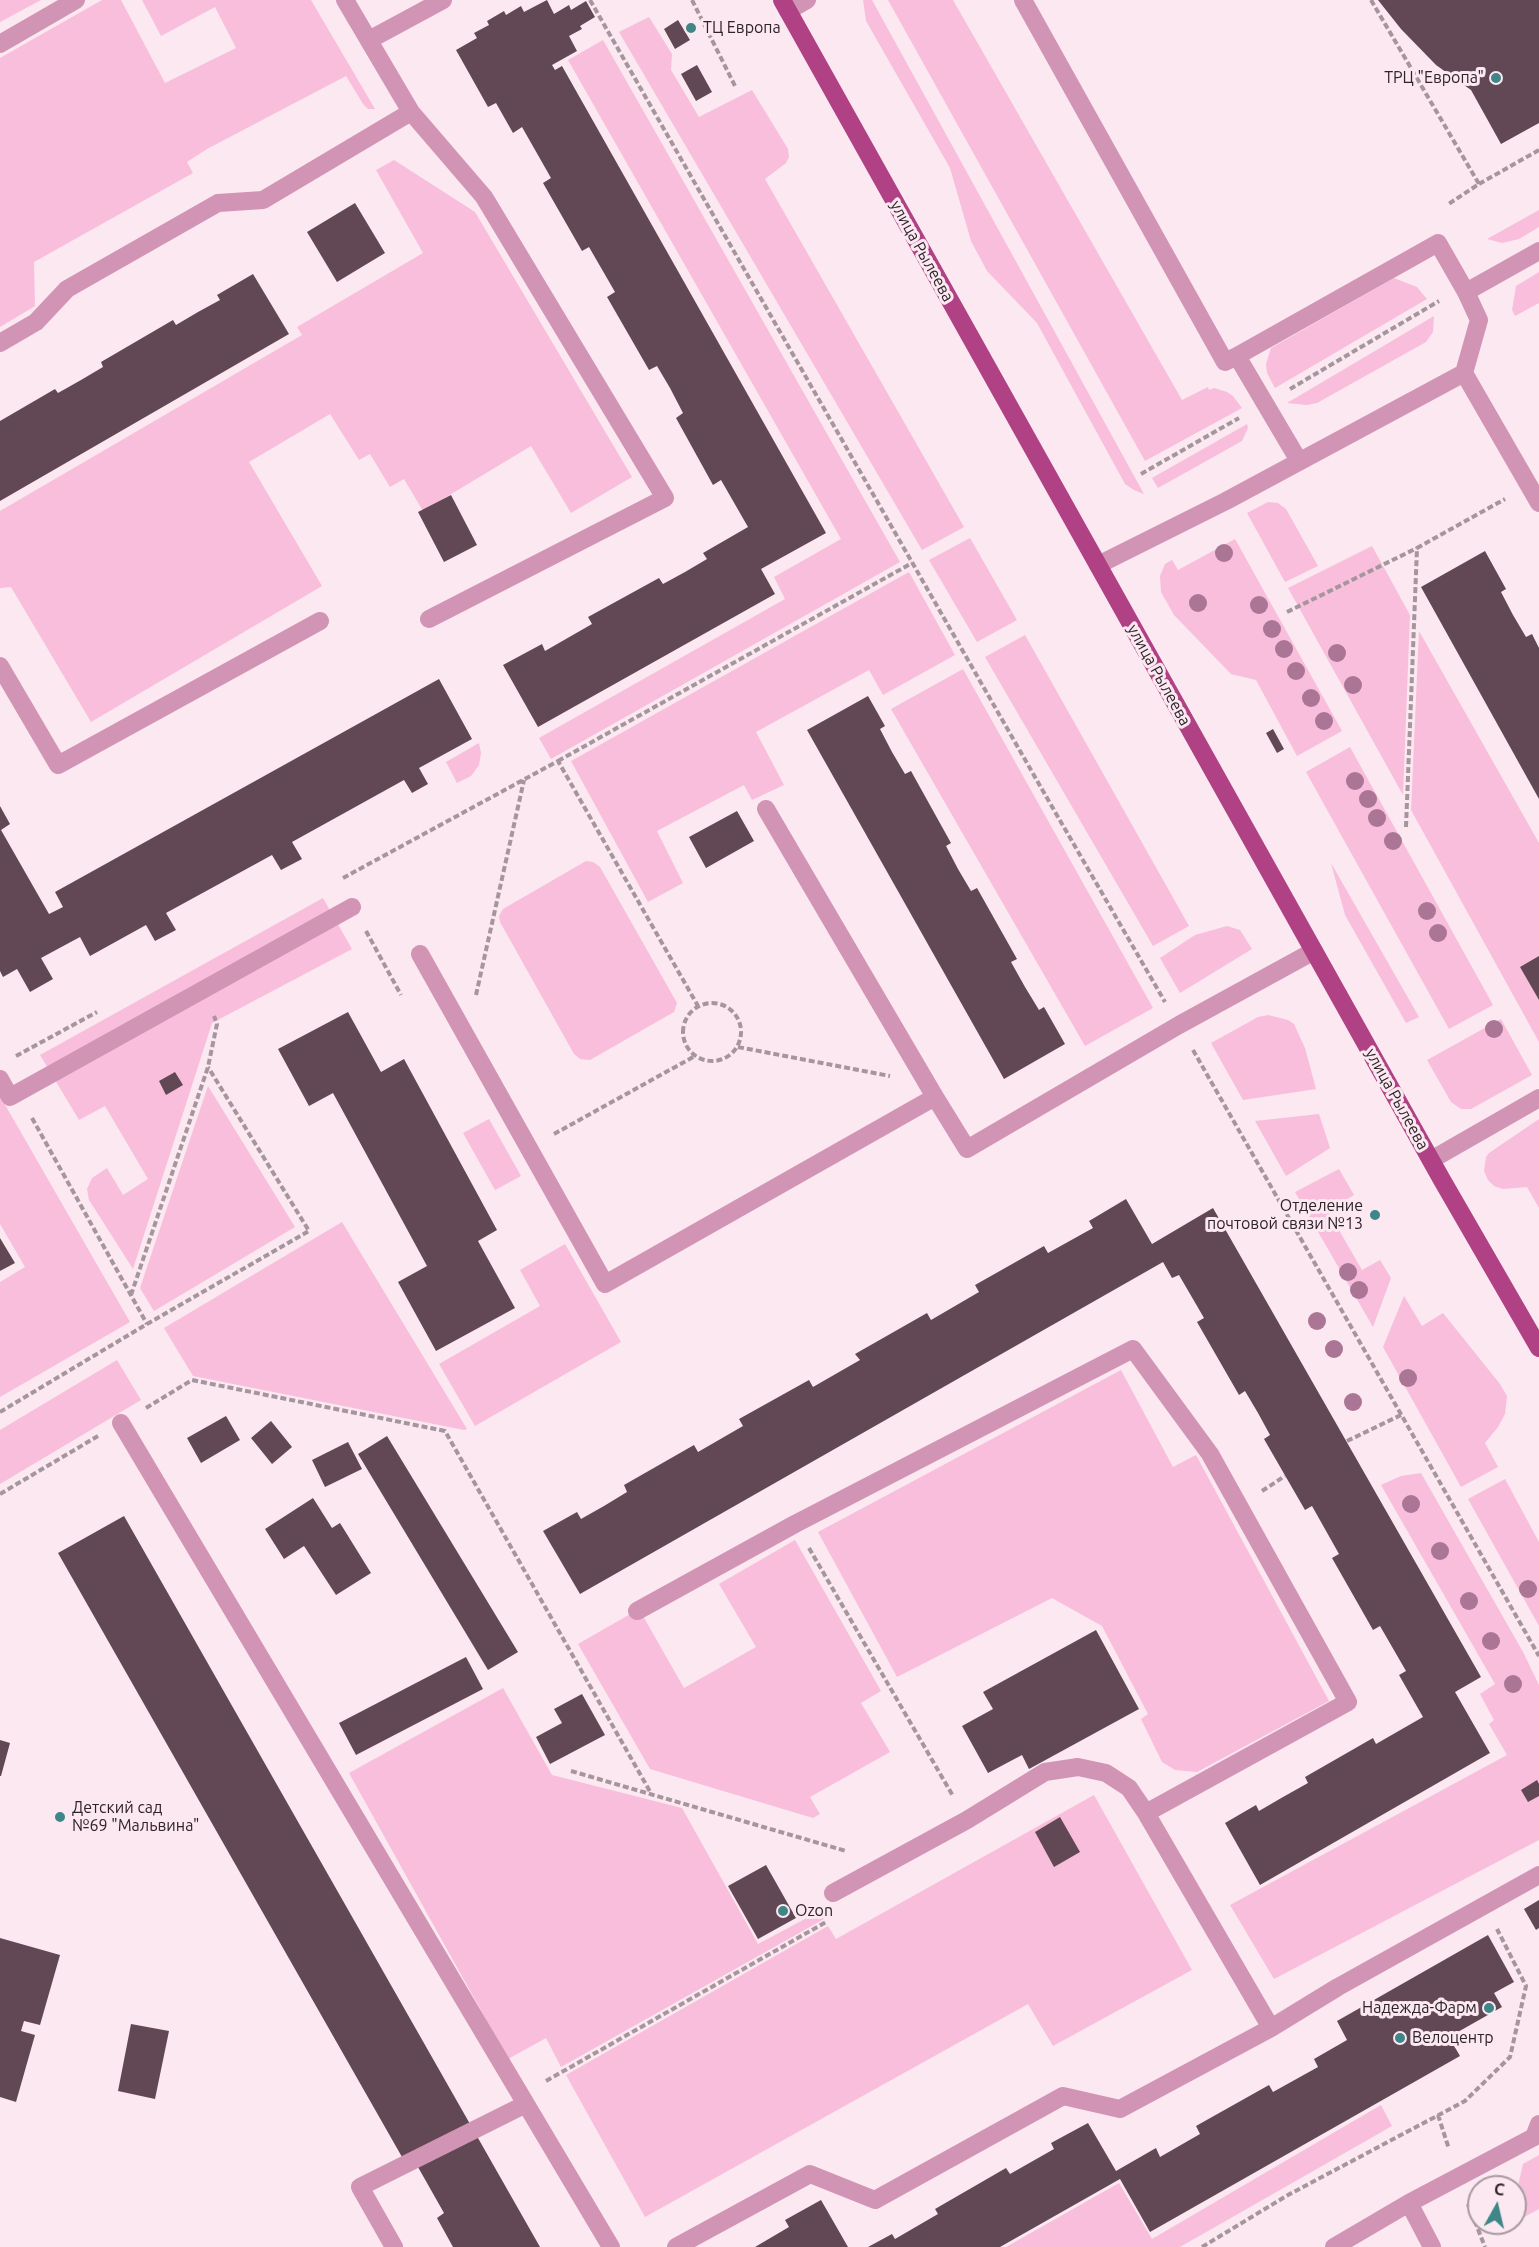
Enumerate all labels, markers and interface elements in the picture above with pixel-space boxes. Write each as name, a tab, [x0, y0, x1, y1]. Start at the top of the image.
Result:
place label: ТЦ Европа	[703, 18, 781, 38]
marker: ТЦ Европа	[684, 21, 698, 35]
place label: ТРЦ "Европа"	[1384, 68, 1484, 88]
marker: ТРЦ "Европа"	[1489, 71, 1503, 85]
street label: улица Рылеева	[886, 197, 958, 305]
street label: улица Рылеева	[1123, 621, 1195, 729]
street label: улица Рылеева	[1361, 1045, 1433, 1153]
place label: Отделение почтовой связи №13	[1207, 1196, 1363, 1234]
marker: Отделение почтовой связи №13	[1368, 1208, 1382, 1222]
place label: Детский сад №69 "Мальвина"	[72, 1798, 199, 1836]
marker: Детский сад №69 "Мальвина"	[53, 1810, 67, 1824]
place label: Ozon	[795, 1901, 833, 1921]
marker: Ozon	[776, 1904, 790, 1918]
place label: Надежда-Фарм	[1362, 1998, 1477, 2018]
marker: Надежда-Фарм	[1482, 2001, 1496, 2015]
place label: Велоцентр	[1412, 2028, 1494, 2048]
marker: Велоцентр	[1393, 2031, 1407, 2045]
north arrow	[1467, 2175, 1527, 2235]
text: С	[1493, 2180, 1506, 2199]

